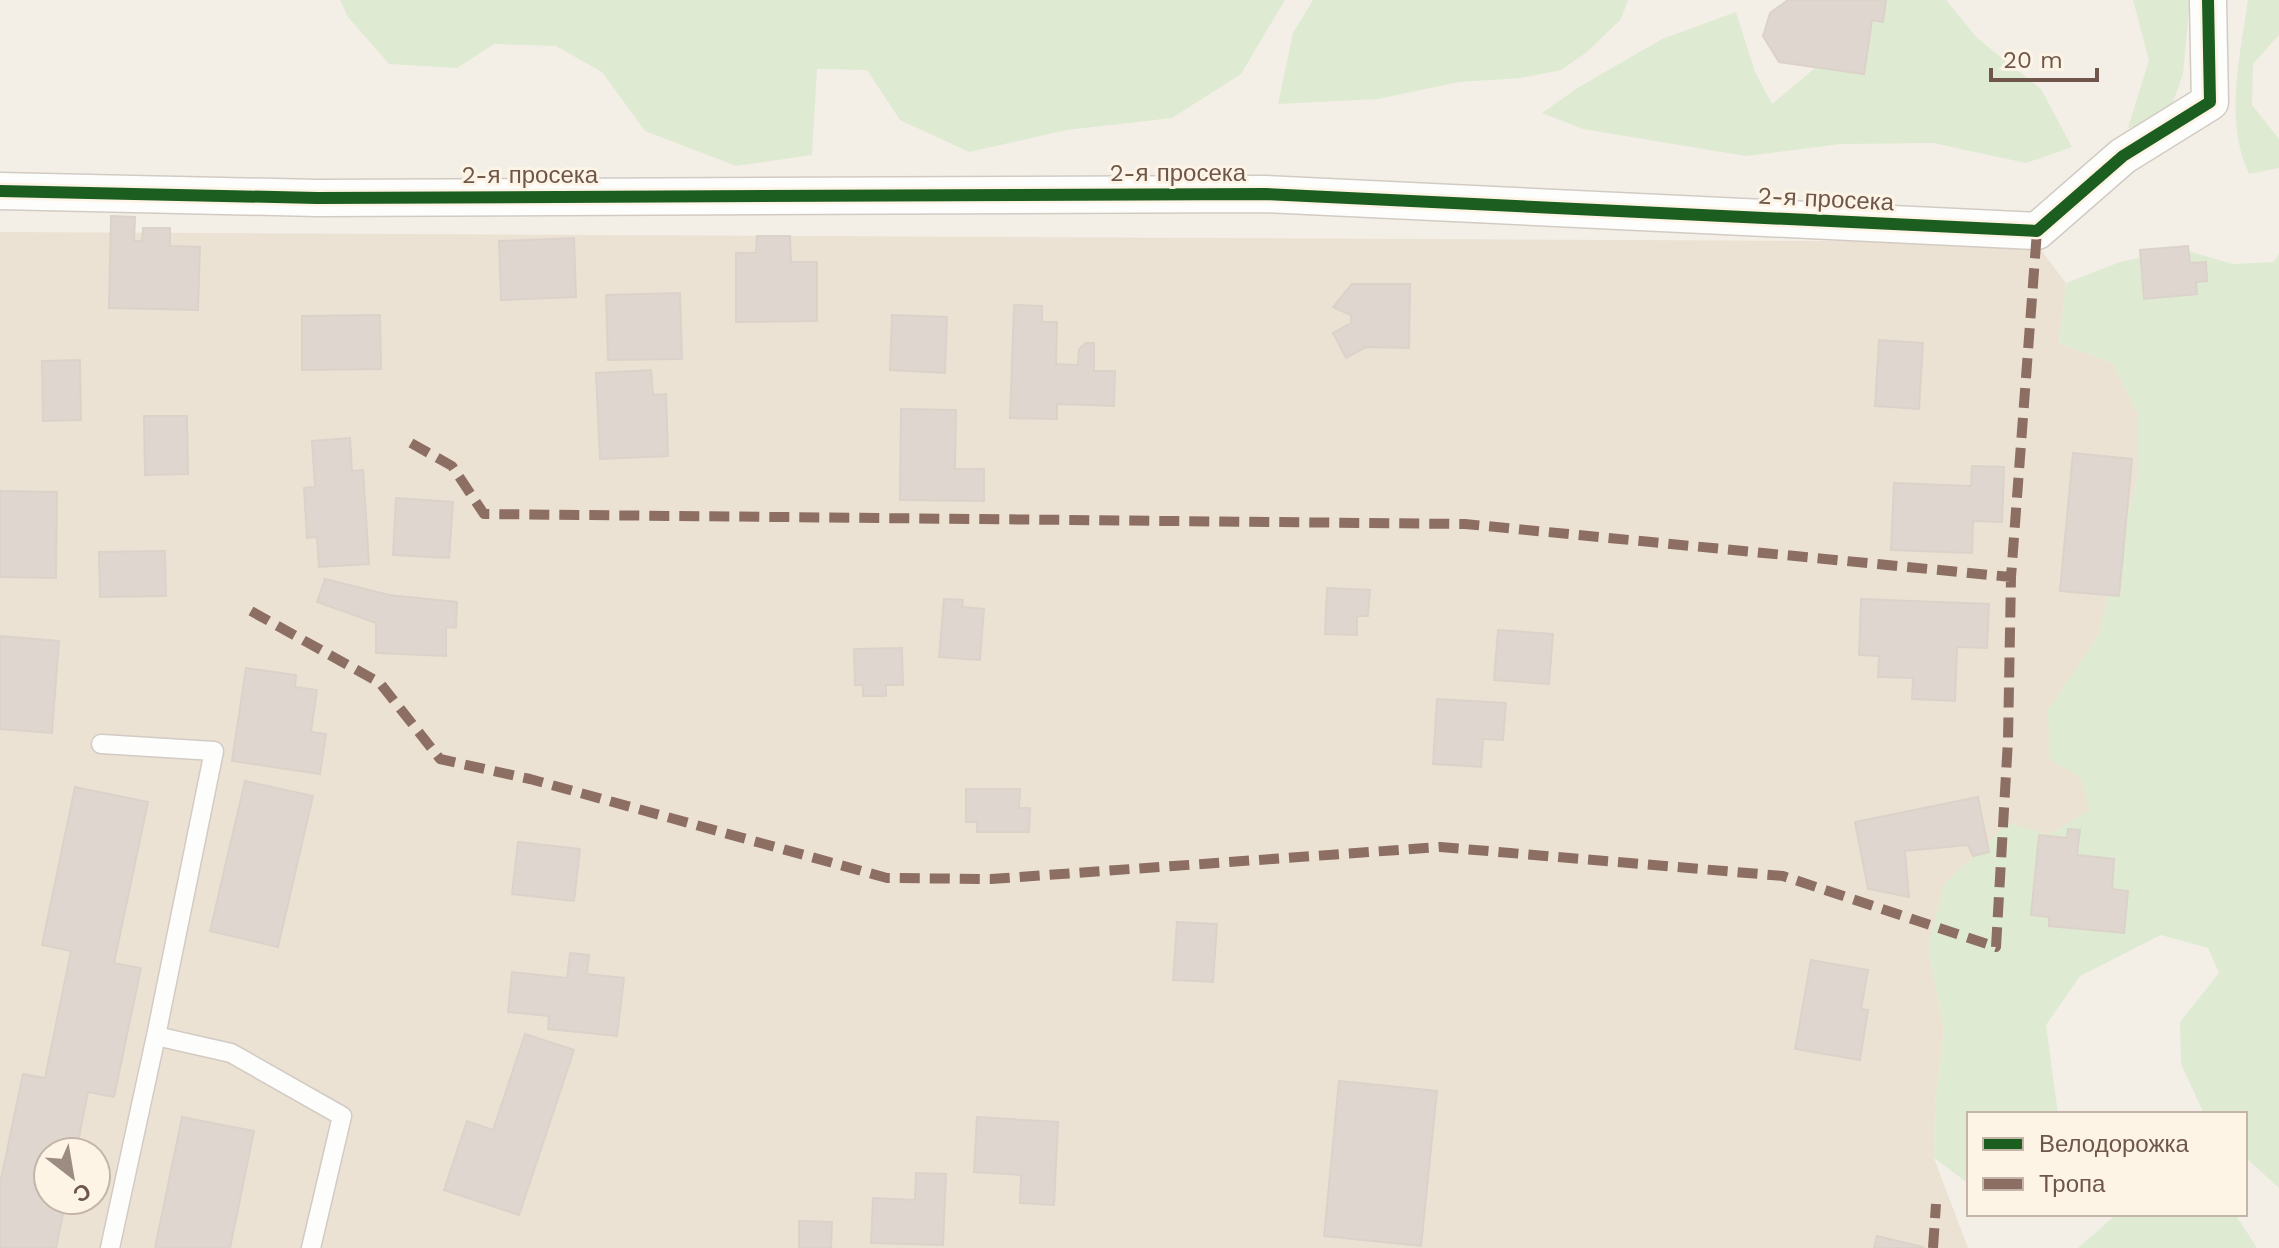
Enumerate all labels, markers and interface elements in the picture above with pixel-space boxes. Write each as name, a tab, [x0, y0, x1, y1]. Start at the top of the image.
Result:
scale bar	[1991, 32, 2097, 82]
text: 20 m	[2003, 46, 2063, 74]
street label: 2-я просека	[1110, 159, 1247, 187]
street label: 2-я просека	[462, 161, 599, 189]
street label: 2-я просека	[1757, 181, 1895, 217]
legend	[1967, 1112, 2247, 1216]
text: Велодорожка	[2039, 1130, 2190, 1158]
north arrow	[32, 1136, 112, 1216]
text: Тропа	[2039, 1170, 2106, 1198]
text: С	[69, 1178, 95, 1208]

